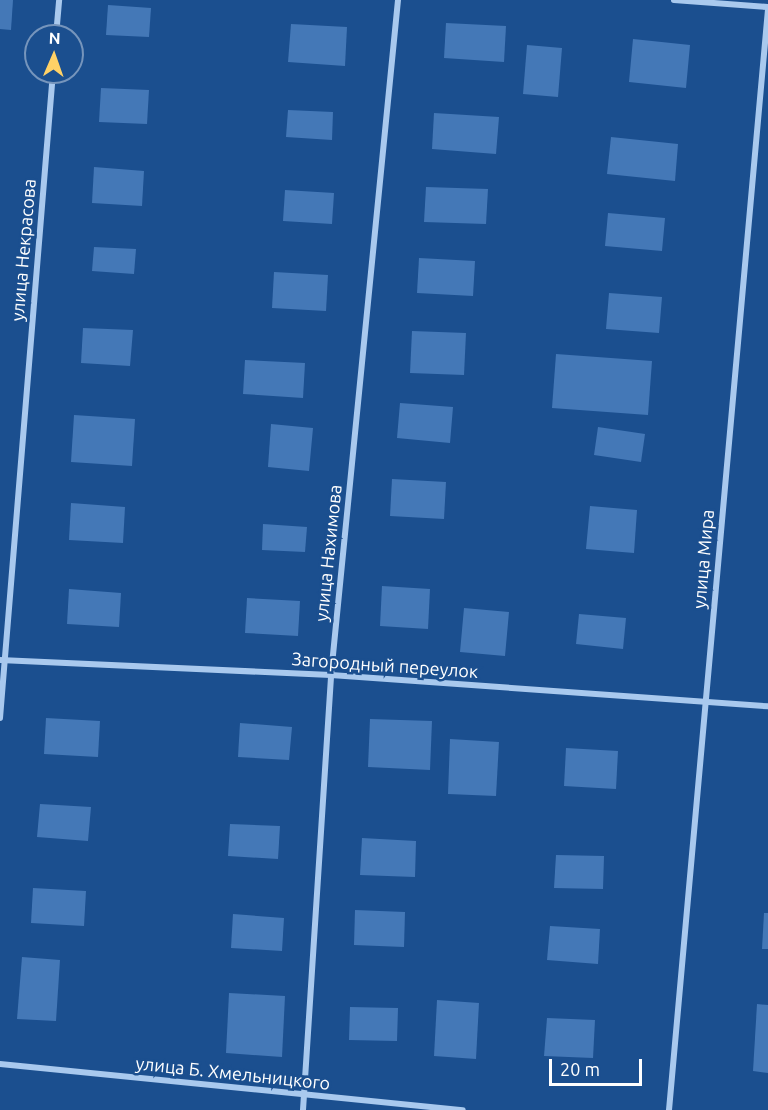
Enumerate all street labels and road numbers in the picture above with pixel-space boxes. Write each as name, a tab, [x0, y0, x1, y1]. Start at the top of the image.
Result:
street label: улица Некрасова	[6, 178, 40, 322]
street label: улица Нахимова	[310, 483, 346, 623]
street label: улица Мира	[688, 509, 718, 609]
street label: Загородный переулок	[291, 648, 479, 682]
street label: улица Б. Хмельницкого	[135, 1052, 331, 1094]

